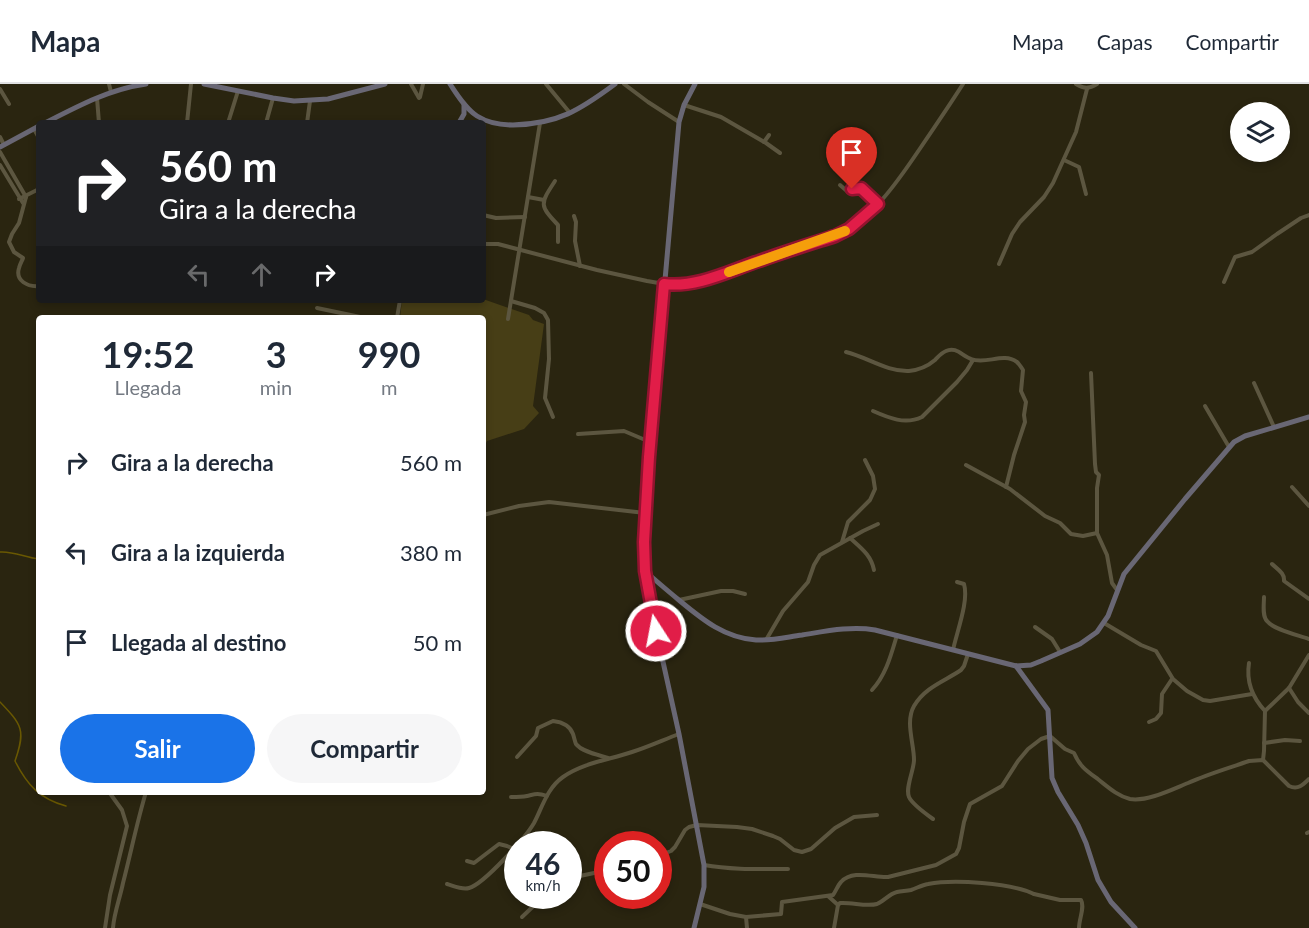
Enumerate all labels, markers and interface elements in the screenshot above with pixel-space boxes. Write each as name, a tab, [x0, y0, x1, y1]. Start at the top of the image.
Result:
text: Mapa	[30, 24, 100, 58]
text: Mapa	[1012, 29, 1064, 54]
text: Capas	[1097, 29, 1153, 54]
text: Compartir	[1186, 29, 1279, 54]
map controls	[1230, 102, 1290, 162]
button: layers	[1230, 102, 1290, 162]
pin	[826, 127, 877, 189]
icon: arrive	[835, 136, 868, 169]
text: 560 m	[159, 141, 277, 191]
icon: right	[60, 144, 138, 222]
text: Gira a la derecha	[159, 192, 356, 225]
icon: left	[182, 258, 215, 291]
icon: ahead	[245, 258, 278, 291]
icon: right	[308, 258, 341, 291]
text: 19:52	[102, 332, 194, 376]
text: 3	[266, 332, 287, 376]
text: 990	[358, 332, 420, 376]
text: Llegada	[114, 375, 181, 399]
text: min	[260, 375, 292, 399]
text: m	[381, 375, 397, 399]
icon: right	[60, 446, 93, 479]
text: Gira a la derecha	[111, 449, 274, 476]
text: 560 m	[400, 449, 462, 476]
icon: left	[60, 536, 93, 569]
text: Gira a la izquierda	[111, 539, 285, 566]
text: 380 m	[400, 539, 462, 566]
position arrow	[624, 599, 688, 663]
icon: arrive	[60, 626, 93, 659]
text: Llegada al destino	[111, 629, 287, 656]
text: 50 m	[413, 629, 462, 656]
button: Salir	[60, 714, 255, 783]
button: Compartir	[267, 714, 462, 783]
speed limit sign: 50	[594, 831, 672, 909]
text: 46	[526, 845, 560, 881]
text: km/h	[525, 876, 561, 894]

